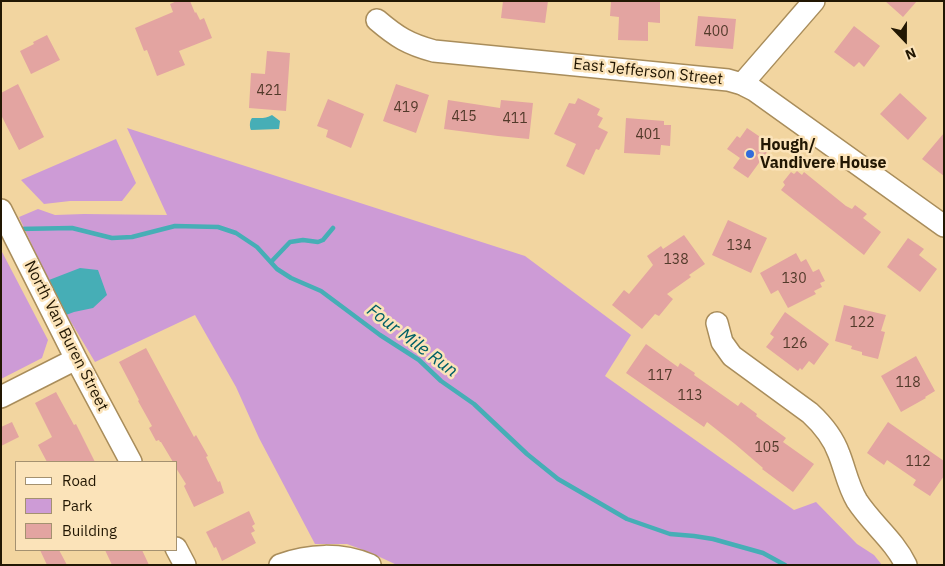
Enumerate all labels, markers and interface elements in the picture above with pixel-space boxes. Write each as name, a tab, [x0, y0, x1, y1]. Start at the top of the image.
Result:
north arrow	[880, 15, 930, 65]
house number: 400	[703, 24, 729, 40]
text: N	[903, 44, 919, 64]
street label: East Jefferson Street	[572, 55, 724, 89]
house number: 421	[256, 83, 282, 99]
house number: 419	[393, 100, 419, 116]
house number: 415	[451, 109, 477, 125]
house number: 411	[502, 111, 528, 127]
house number: 401	[635, 127, 661, 143]
place label: Hough/ Vandivere House	[760, 135, 887, 173]
marker: Hough/ Vandivere House	[744, 148, 756, 160]
house number: 134	[726, 238, 752, 254]
house number: 138	[663, 252, 689, 268]
street label: North Van Buren Street	[20, 258, 112, 414]
house number: 130	[781, 271, 807, 287]
water label: Four Mile Run	[362, 300, 462, 382]
house number: 122	[849, 315, 875, 331]
house number: 126	[782, 336, 808, 352]
house number: 117	[647, 368, 673, 384]
house number: 118	[895, 375, 921, 391]
house number: 113	[677, 388, 703, 404]
house number: 105	[754, 440, 780, 456]
house number: 112	[905, 454, 931, 470]
legend	[15, 461, 178, 551]
text: Road	[62, 471, 97, 490]
text: Park	[62, 496, 92, 515]
text: Building	[62, 521, 117, 540]

